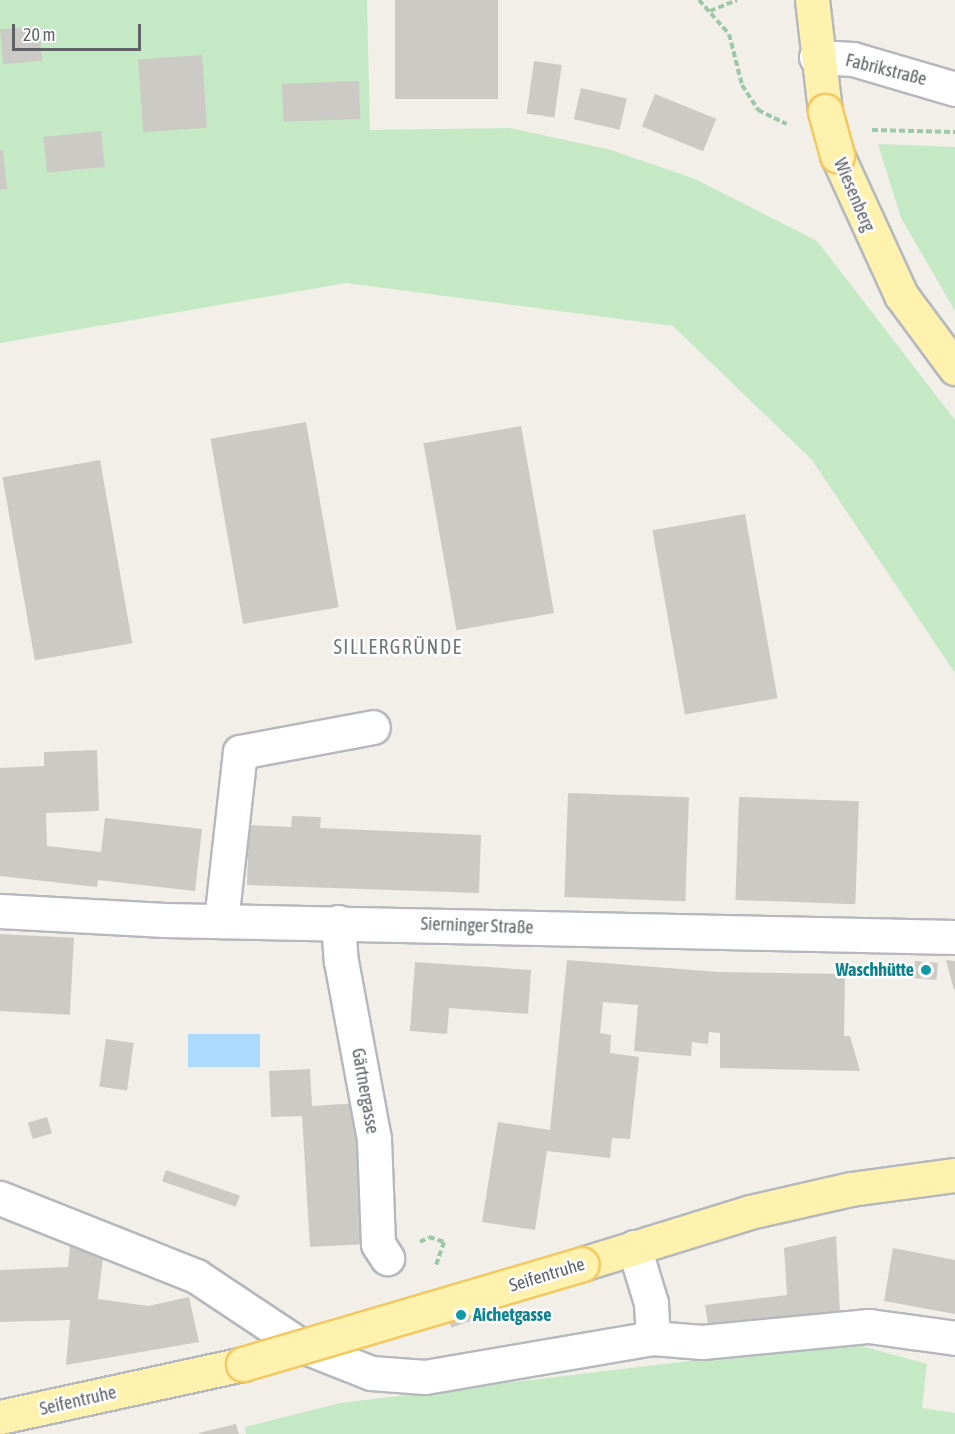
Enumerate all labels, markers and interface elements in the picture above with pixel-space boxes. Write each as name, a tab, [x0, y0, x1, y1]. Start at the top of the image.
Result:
scale bar	[15, 12, 144, 50]
text: 20 m	[23, 24, 55, 45]
street label: Fabrikstraße	[843, 50, 929, 90]
street label: Wiesenberg	[829, 155, 879, 235]
district label: SILLERGRÜNDE	[333, 634, 463, 658]
street label: Sierninger Straße	[420, 913, 534, 939]
place label: Waschhütte	[836, 959, 914, 981]
marker: Waschhütte	[919, 963, 933, 977]
street label: Gärtnergasse	[347, 1047, 383, 1135]
street label: Seifentruhe	[507, 1253, 587, 1297]
place label: Aichetgasse	[473, 1304, 551, 1326]
marker: Aichetgasse	[454, 1308, 468, 1322]
street label: Seifentruhe	[38, 1382, 118, 1420]

